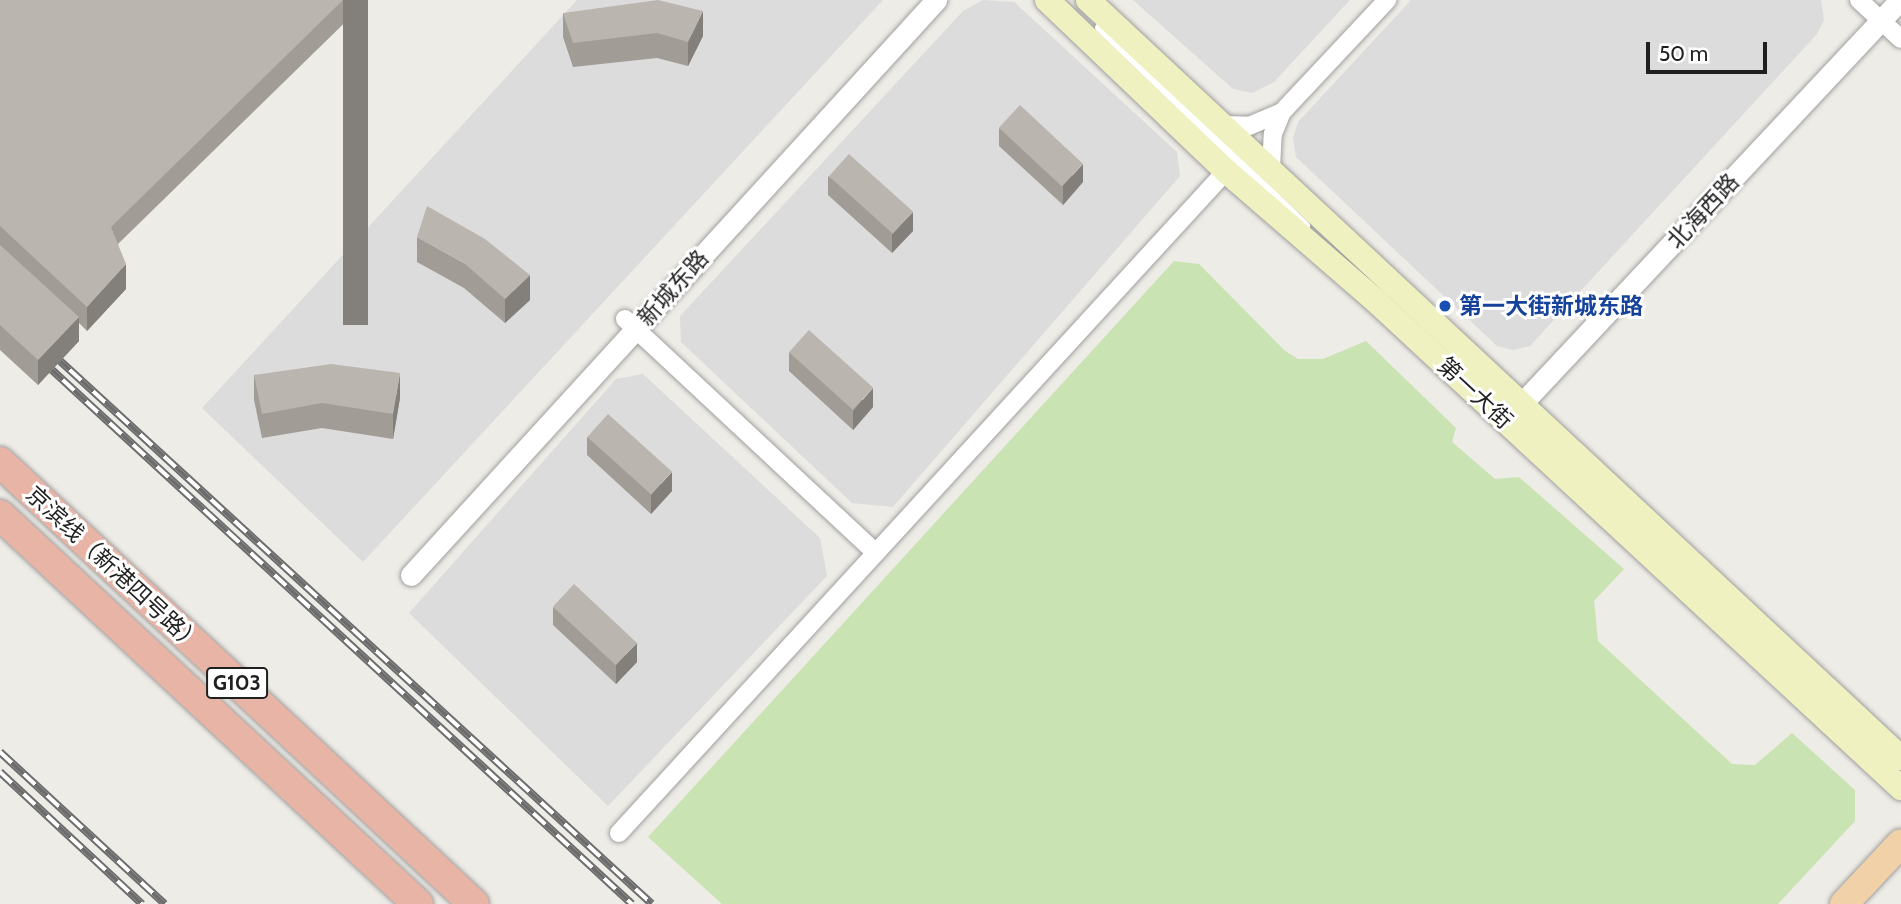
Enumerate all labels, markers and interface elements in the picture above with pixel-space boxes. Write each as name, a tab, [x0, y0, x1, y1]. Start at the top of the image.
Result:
scale bar	[1649, 28, 1770, 72]
text: 50 m	[1659, 41, 1708, 66]
street label: 北海西路	[1662, 168, 1744, 254]
street label: 新城东路	[632, 245, 714, 331]
place label: 第一大街新城东路	[1459, 292, 1643, 320]
marker: 第一大街新城东路	[1437, 298, 1453, 314]
street label: 第一大街	[1432, 352, 1518, 434]
street label: 京滨线（新港四号路）	[20, 480, 208, 658]
road number: G103	[205, 666, 268, 700]

